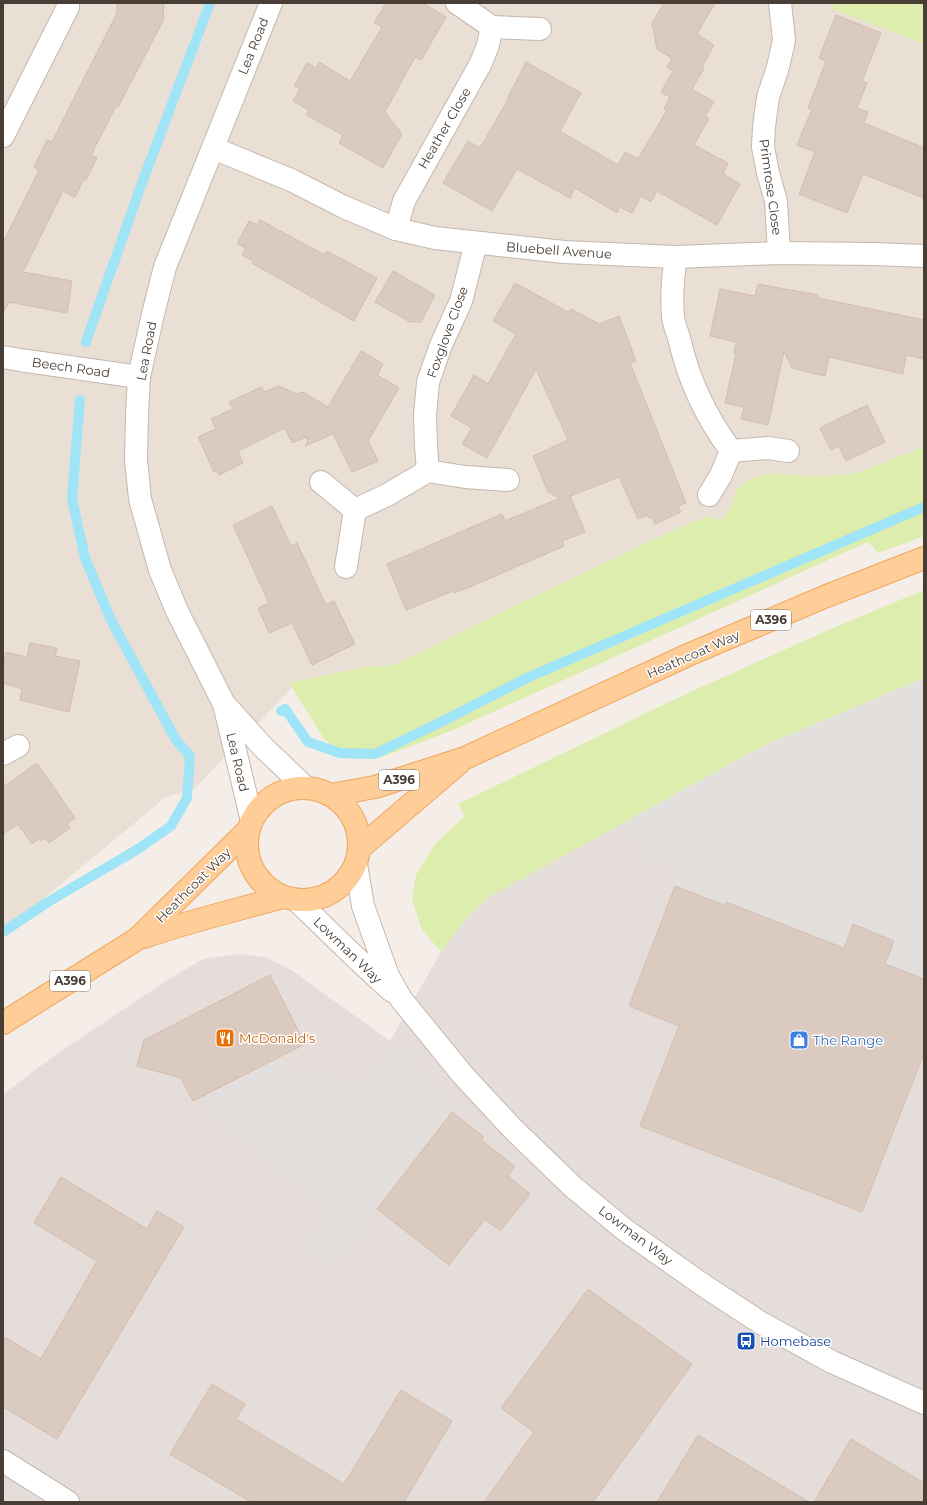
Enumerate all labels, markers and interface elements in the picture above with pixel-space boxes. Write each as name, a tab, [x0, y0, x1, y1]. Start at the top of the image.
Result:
street label: Lea Road	[234, 15, 272, 77]
street label: Heather Close	[414, 84, 474, 172]
street label: Primrose Close	[756, 138, 786, 236]
street label: Bluebell Avenue	[506, 238, 613, 262]
street label: Foxglove Close	[423, 284, 471, 380]
street label: Lea Road	[132, 320, 160, 382]
street label: Beech Road	[31, 354, 111, 380]
road number: A396	[751, 610, 791, 630]
street label: Heathcoat Way	[644, 626, 743, 682]
street label: Lea Road	[223, 731, 253, 793]
road number: A396	[379, 770, 419, 790]
street label: Heathcoat Way	[152, 843, 235, 926]
street label: Lowman Way	[311, 913, 386, 987]
road number: A396	[50, 971, 90, 991]
restaurant icon: McDonald's	[214, 1027, 236, 1049]
shop icon: The Range	[788, 1029, 810, 1051]
place label: McDonald's	[239, 1030, 315, 1046]
place label: The Range	[813, 1032, 883, 1048]
street label: Lowman Way	[596, 1202, 677, 1269]
bus stop icon: Homebase	[735, 1330, 757, 1352]
place label: Homebase	[760, 1333, 831, 1349]

